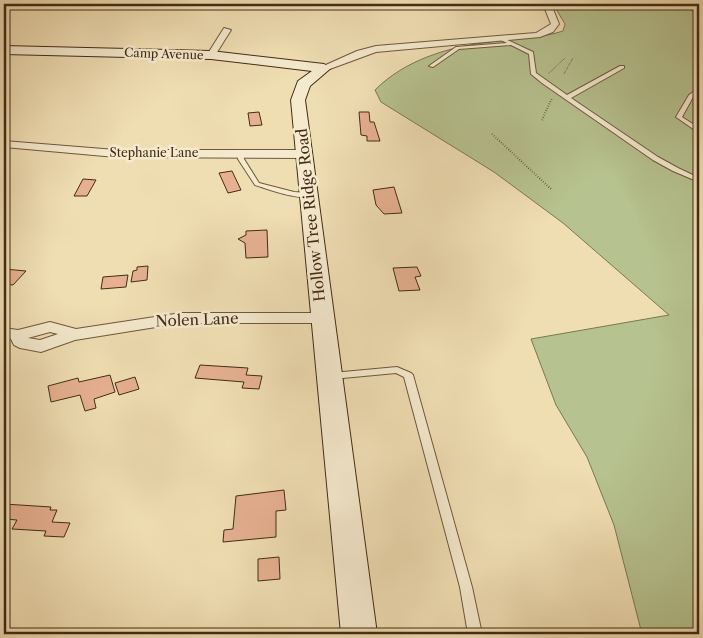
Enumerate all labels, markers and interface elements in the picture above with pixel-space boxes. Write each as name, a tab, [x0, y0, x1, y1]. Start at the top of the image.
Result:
street label: Camp Avenue	[124, 45, 204, 62]
street label: Hollow Tree Ridge Road	[292, 127, 329, 303]
street label: Stephanie Lane	[110, 145, 199, 160]
street label: Nolen Lane	[155, 309, 239, 330]

